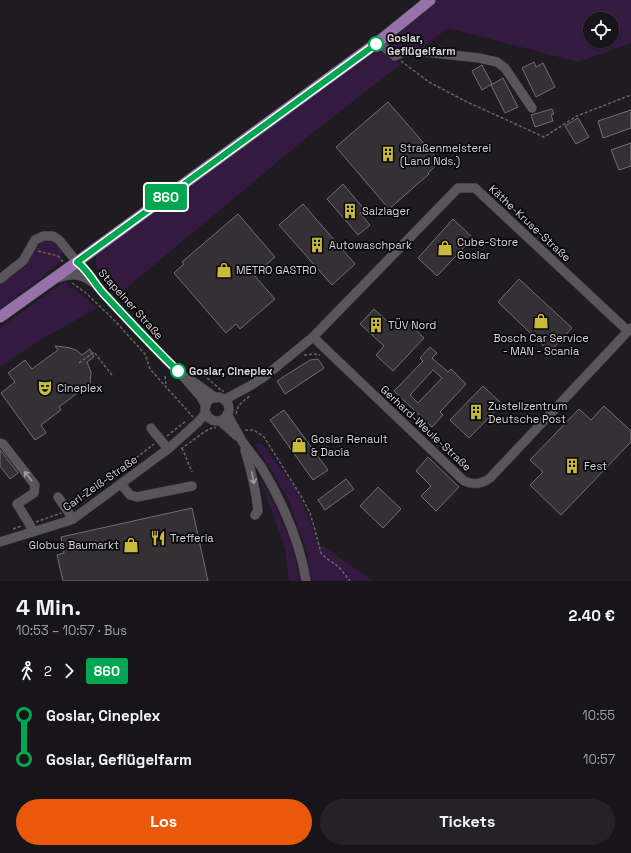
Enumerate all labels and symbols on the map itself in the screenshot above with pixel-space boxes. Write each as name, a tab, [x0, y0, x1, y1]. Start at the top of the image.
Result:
place label: Goslar, Geflügelfarm	[387, 31, 456, 58]
marker: Goslar, Geflügelfarm	[368, 36, 384, 52]
place label: Straßenmeisterei (Land Nds.)	[400, 141, 491, 168]
building icon: Straßenmeisterei (Land Nds.)	[379, 145, 397, 163]
street label: Käthe-Kruse-Straße	[486, 182, 574, 264]
line badge: 860	[143, 184, 189, 210]
building icon: Salzlager	[341, 202, 359, 220]
place label: Salzlager	[362, 204, 410, 218]
place label: Cube-Store Goslar	[457, 235, 518, 262]
building icon: Autowaschpark	[308, 236, 326, 254]
place label: Autowaschpark	[329, 238, 412, 252]
shop icon: Cube-Store Goslar	[436, 239, 454, 257]
shop icon: METRO GASTRO	[215, 261, 233, 279]
place label: METRO GASTRO	[236, 263, 317, 277]
street label: Stapelner Straße	[96, 266, 166, 342]
shop icon: Bosch Car Service - MAN - Scania	[532, 312, 550, 330]
building icon: TÜV Nord	[367, 316, 385, 334]
place label: TÜV Nord	[388, 317, 436, 332]
place label: Bosch Car Service - MAN - Scania	[493, 331, 589, 358]
marker: Goslar, Cineplex	[170, 363, 186, 379]
place label: Goslar, Cineplex	[189, 364, 273, 378]
theatre icon: Cineplex	[36, 379, 54, 397]
place label: Cineplex	[57, 381, 103, 395]
street label: Gerhard-Weule-Straße	[378, 382, 474, 474]
place label: Zustellzentrum Deutsche Post	[488, 399, 567, 426]
building icon: Zustellzentrum Deutsche Post	[467, 403, 485, 421]
place label: Goslar Renault & Dacia	[311, 432, 388, 459]
shop icon: Goslar Renault & Dacia	[290, 436, 308, 454]
street label: Carl-Zeiß-Straße	[60, 452, 140, 514]
building icon: Fest	[563, 457, 581, 475]
place label: Fest	[584, 459, 607, 473]
one-way arrow	[24, 471, 32, 482]
one-way arrow	[250, 471, 258, 484]
restaurant icon: Trefferia	[149, 529, 167, 547]
place label: Trefferia	[170, 531, 214, 545]
shop icon: Globus Baumarkt	[122, 536, 140, 554]
place label: Globus Baumarkt	[29, 538, 119, 552]

